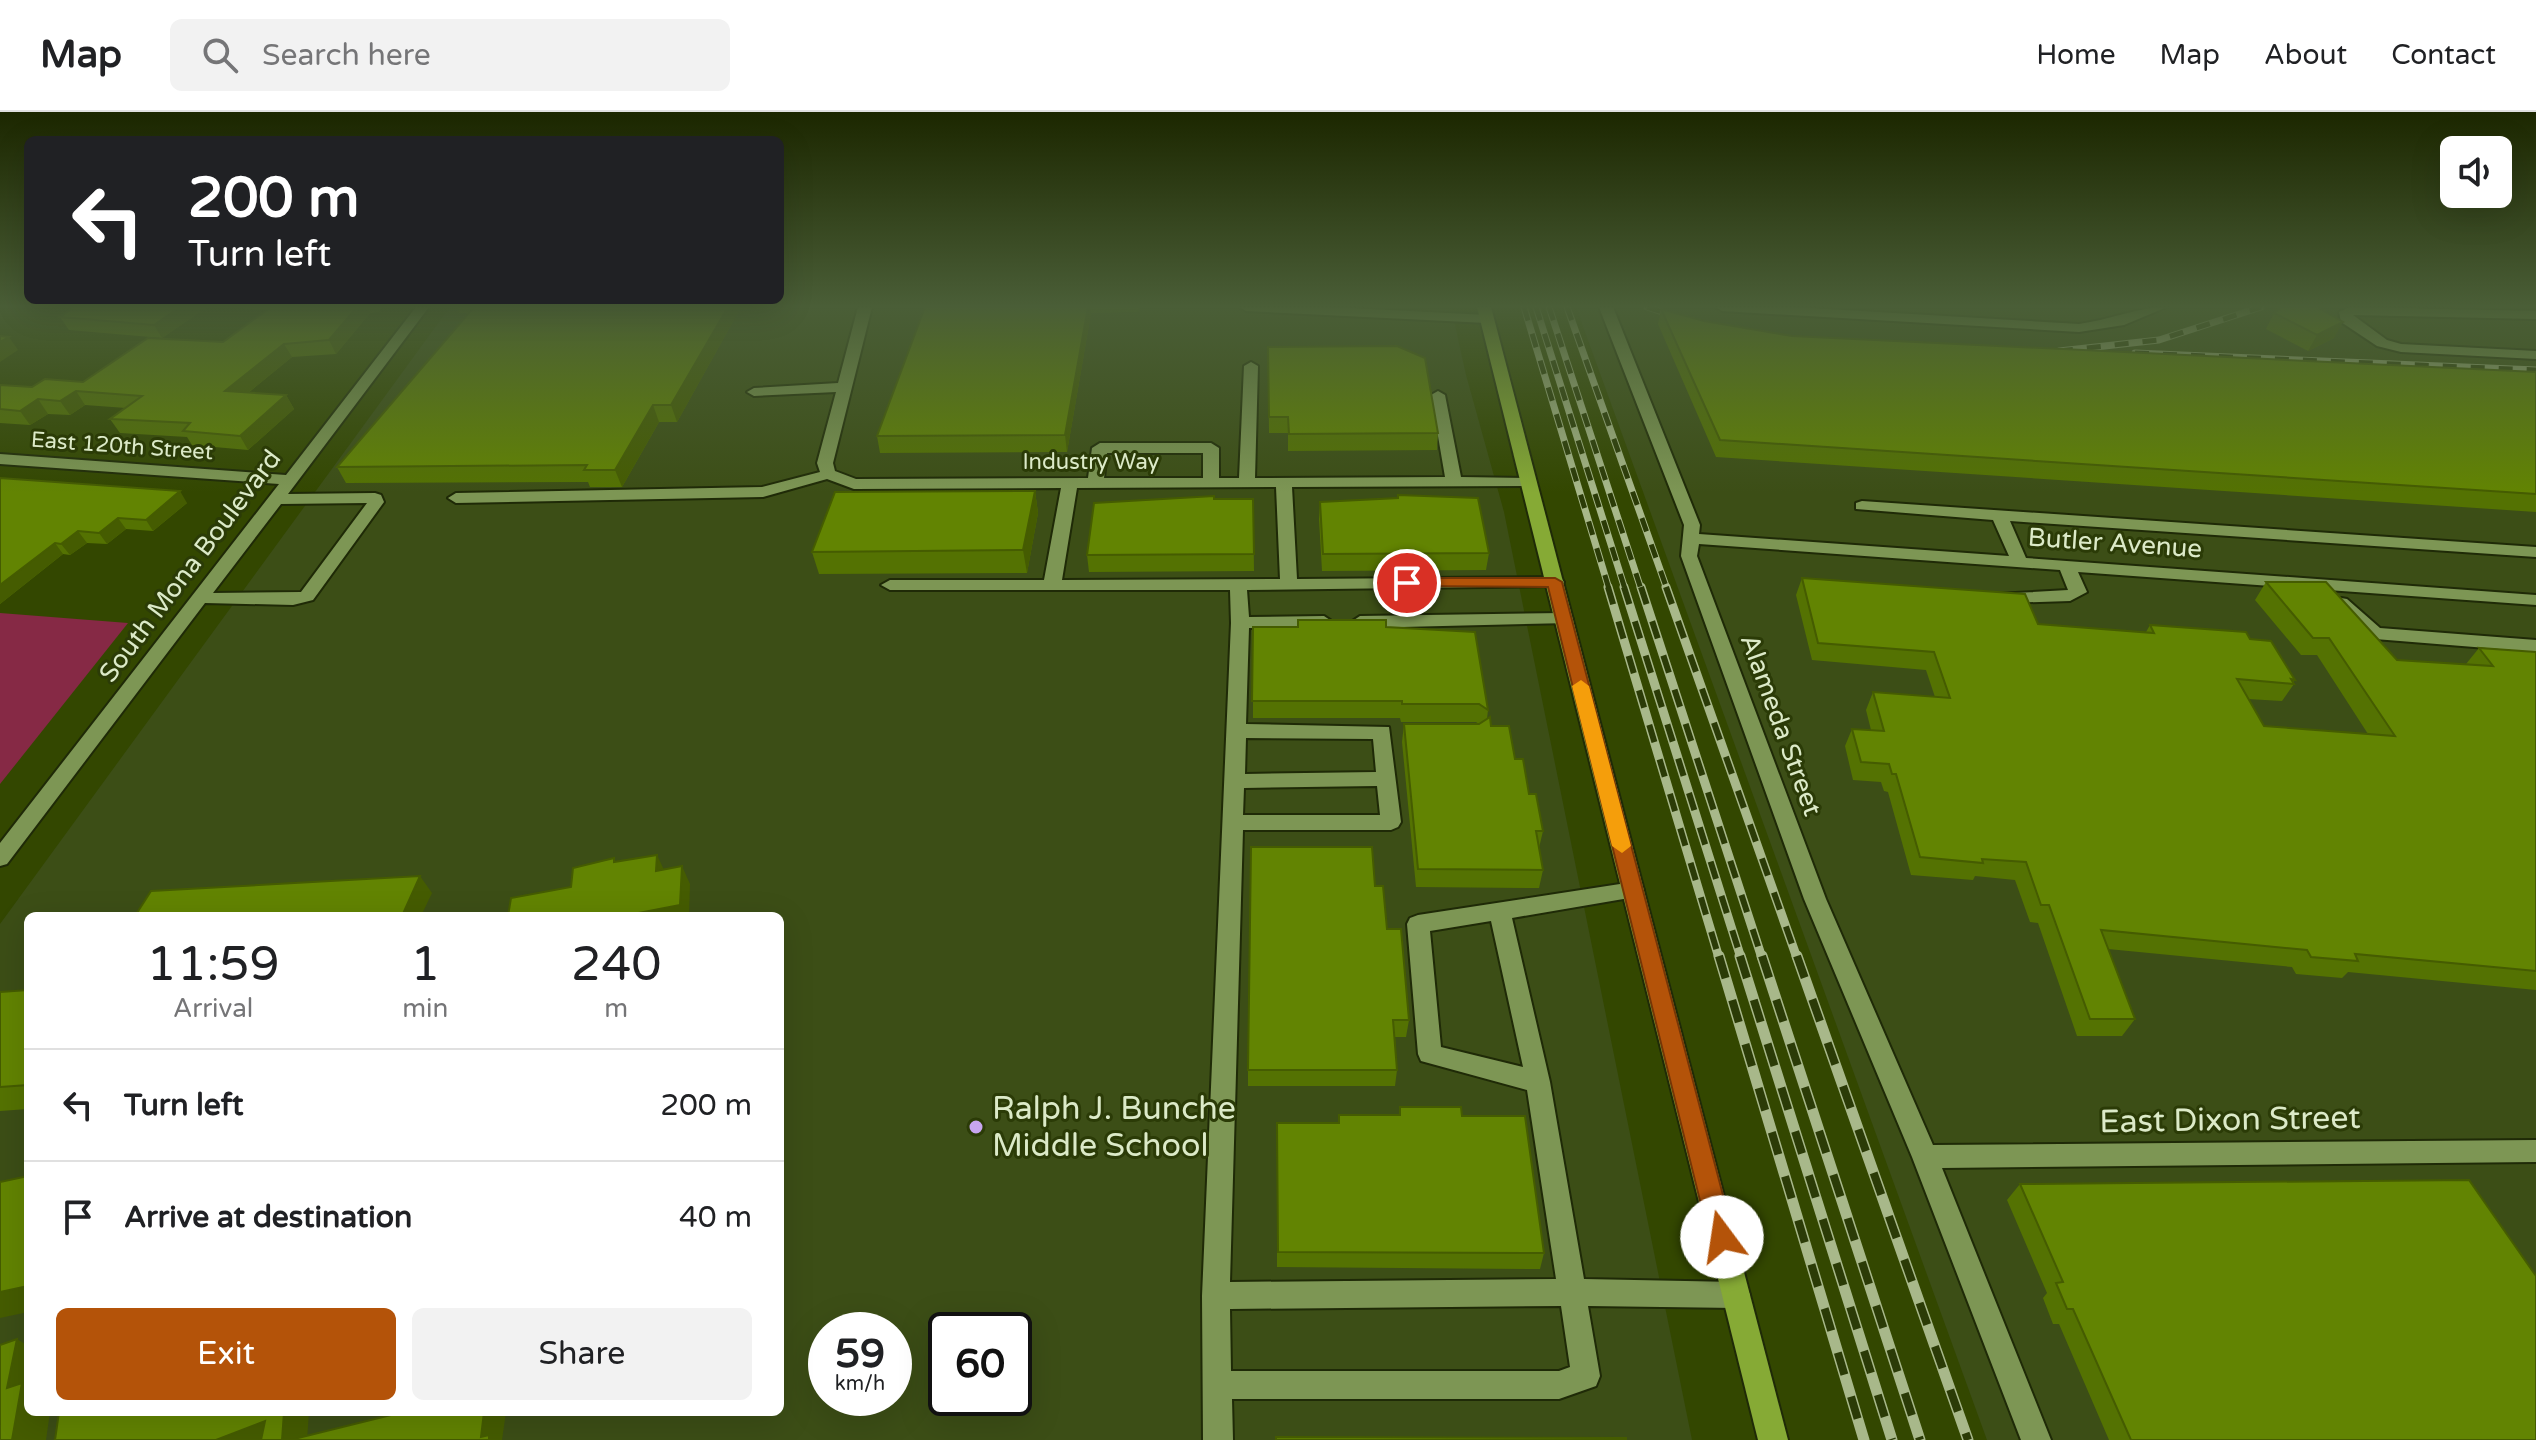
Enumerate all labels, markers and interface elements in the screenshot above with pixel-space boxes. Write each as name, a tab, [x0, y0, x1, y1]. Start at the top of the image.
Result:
search box	[170, 19, 730, 91]
text: Map	[40, 32, 122, 78]
icon: search	[198, 33, 242, 77]
text: Search here	[262, 37, 431, 74]
text: Home	[2036, 38, 2116, 72]
text: Map	[2160, 38, 2220, 72]
text: About	[2264, 38, 2347, 72]
text: Contact	[2391, 38, 2496, 72]
map controls	[2440, 136, 2512, 208]
button: sound	[2440, 136, 2512, 208]
text: 200 m	[188, 165, 359, 232]
icon: left	[56, 168, 160, 272]
text: Turn left	[188, 233, 331, 276]
street label: East 120th Street	[30, 427, 214, 465]
street label: South Mona Boulevard	[93, 444, 287, 688]
street label: Industry Way	[1023, 449, 1160, 475]
street label: Butler Avenue	[2027, 521, 2203, 565]
pin	[1373, 549, 1441, 617]
icon: arrive	[1385, 561, 1429, 605]
street label: Alameda Street	[1734, 630, 1828, 820]
text: 11:59	[147, 936, 280, 994]
text: 1	[410, 936, 440, 994]
text: 240	[571, 936, 661, 994]
text: Arrival	[173, 993, 253, 1024]
text: min	[402, 993, 448, 1024]
text: m	[604, 993, 628, 1024]
icon: left	[56, 1083, 100, 1127]
text: Turn left	[124, 1087, 243, 1124]
text: 200 m	[660, 1087, 752, 1124]
place label: Ralph J. Bunche Middle School	[992, 1090, 1236, 1165]
street label: East Dixon Street	[2099, 1099, 2361, 1141]
marker: Ralph J. Bunche Middle School	[967, 1118, 985, 1136]
icon: arrive	[56, 1195, 100, 1239]
position arrow	[1680, 1195, 1764, 1279]
text: Arrive at destination	[124, 1199, 412, 1236]
text: 40 m	[679, 1199, 752, 1236]
button: Exit	[56, 1308, 396, 1400]
button: Share	[412, 1308, 752, 1400]
speed limit sign: 60	[928, 1312, 1032, 1416]
text: 59	[835, 1330, 885, 1378]
text: km/h	[835, 1372, 885, 1396]

